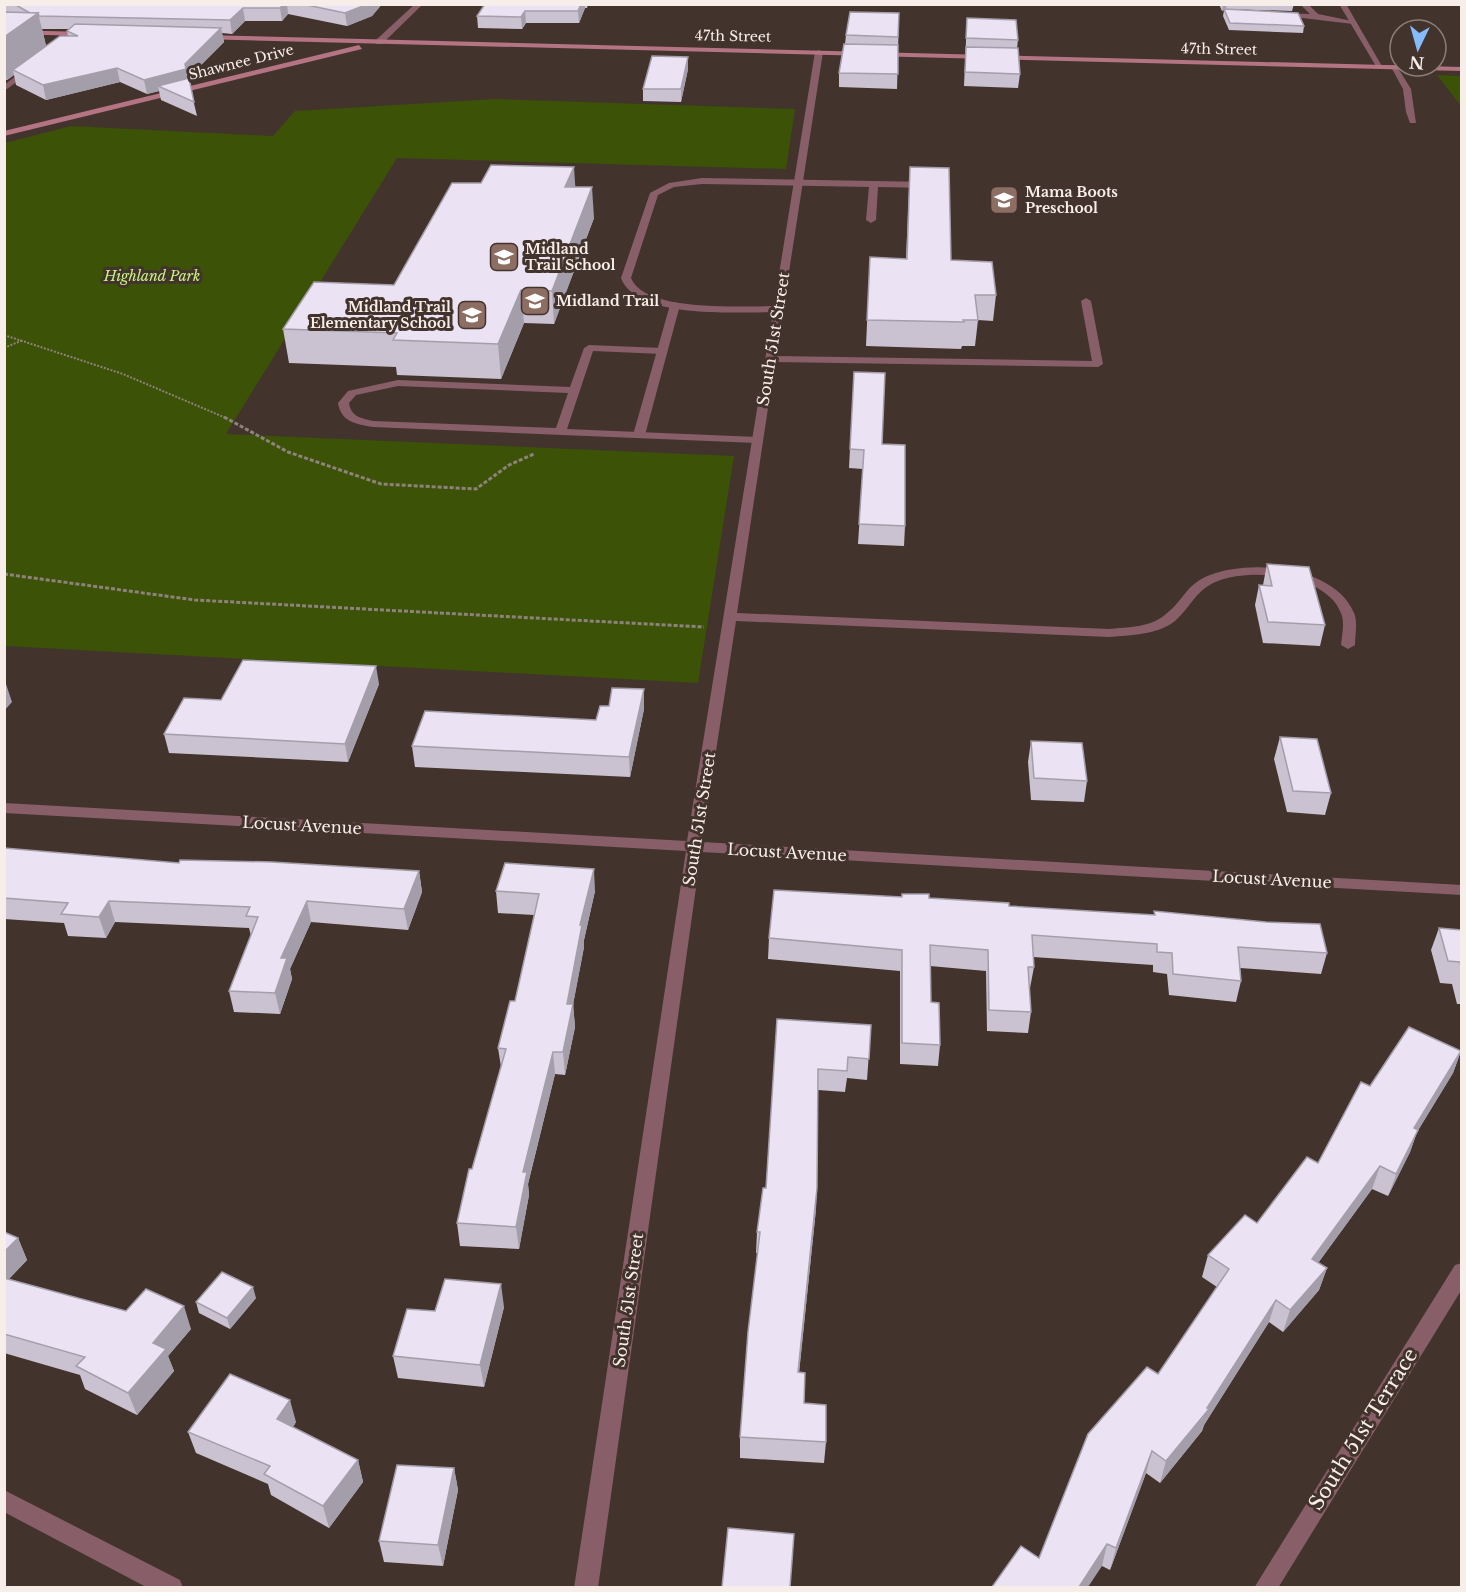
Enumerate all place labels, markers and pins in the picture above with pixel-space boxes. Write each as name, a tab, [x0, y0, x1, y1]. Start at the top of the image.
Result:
place label: Mama Boots Preschool	[1025, 183, 1118, 217]
school or university icon: Mama Boots Preschool	[988, 184, 1020, 216]
place label: Midland Trail School	[525, 240, 616, 274]
school or university icon: Midland Trail School	[488, 241, 520, 273]
school or university icon: Midland Trail	[519, 285, 551, 317]
place label: Midland Trail	[556, 292, 659, 310]
place label: Midland Trail Elementary School	[310, 298, 451, 332]
school or university icon: Midland Trail Elementary School	[456, 299, 488, 331]

